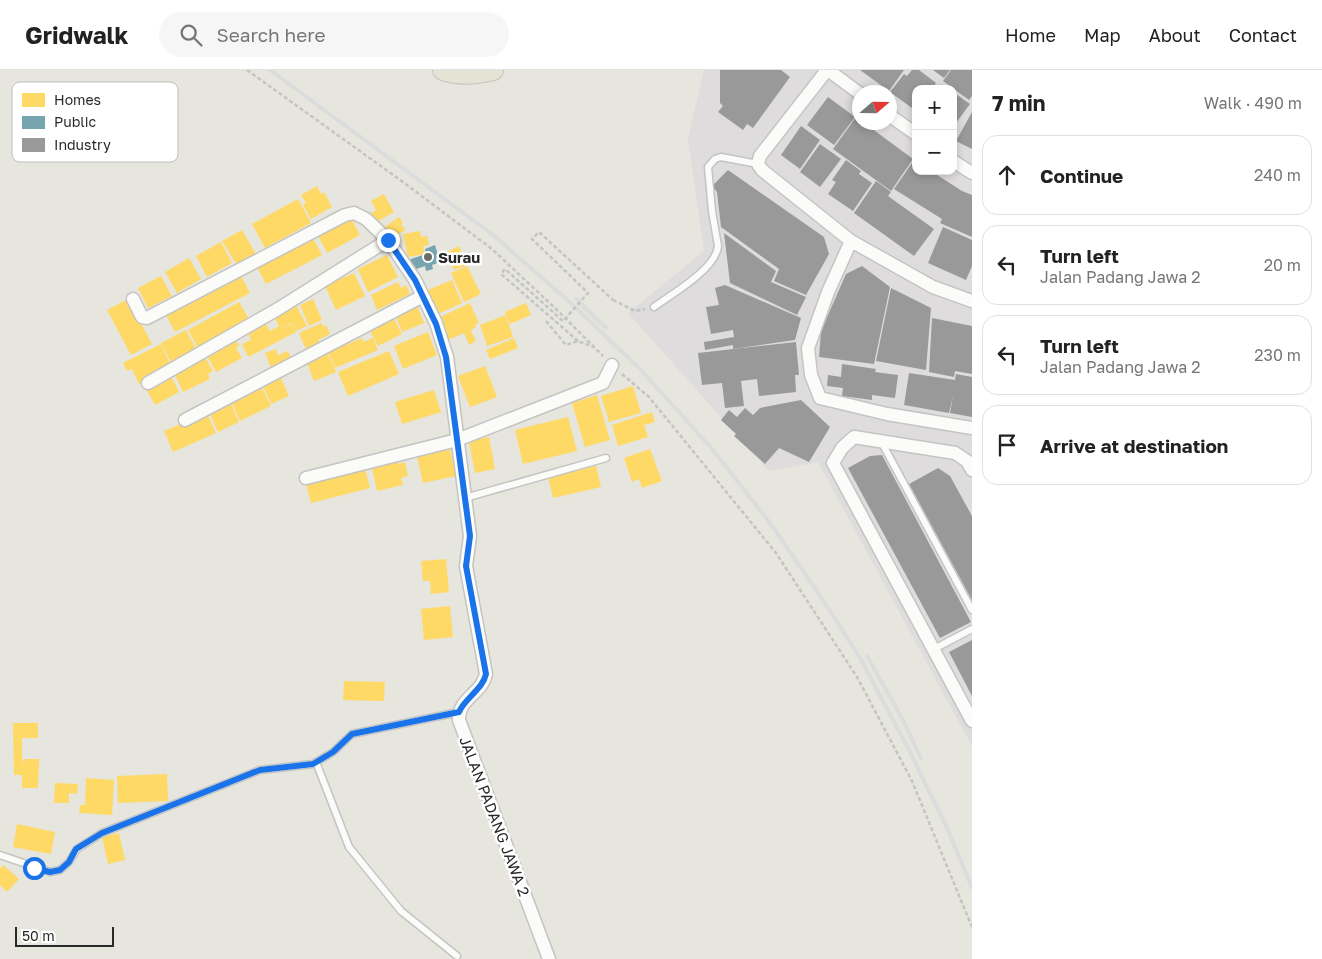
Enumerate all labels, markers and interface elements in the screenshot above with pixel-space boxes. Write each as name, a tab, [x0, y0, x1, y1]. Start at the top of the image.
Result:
search box	[159, 12, 509, 57]
text: Gridwalk	[25, 20, 129, 49]
icon: search	[177, 21, 205, 49]
text: Search here	[217, 23, 325, 46]
text: Home	[1005, 24, 1056, 46]
text: Map	[1084, 24, 1121, 46]
text: About	[1149, 24, 1201, 46]
text: Contact	[1229, 24, 1297, 46]
legend	[12, 82, 178, 162]
north arrow	[852, 85, 897, 130]
map controls	[912, 85, 957, 175]
button: +	[912, 85, 957, 130]
text: 7 min	[992, 90, 1046, 116]
text: Homes	[54, 91, 101, 108]
text: Walk · 490 m	[1204, 93, 1302, 113]
text: Public	[54, 113, 96, 130]
button: −	[912, 130, 957, 175]
text: Industry	[54, 136, 111, 153]
icon: ahead	[993, 161, 1021, 189]
text: Continue	[1040, 164, 1123, 187]
text: 240 m	[1254, 165, 1301, 185]
route end	[377, 229, 400, 252]
text: Turn left	[1040, 244, 1119, 267]
place label: Surau	[438, 248, 480, 266]
marker: Surau	[422, 251, 434, 263]
icon: left	[993, 251, 1021, 279]
text: 20 m	[1264, 255, 1301, 275]
text: Jalan Padang Jawa 2	[1040, 267, 1201, 287]
text: Turn left	[1040, 334, 1119, 357]
icon: left	[993, 341, 1021, 369]
text: 230 m	[1254, 345, 1301, 365]
text: Jalan Padang Jawa 2	[1040, 357, 1201, 377]
icon: arrive	[993, 431, 1021, 459]
text: Arrive at destination	[1040, 434, 1228, 457]
street label: JALAN PADANG JAWA 2	[456, 734, 534, 898]
route start	[23, 857, 46, 880]
scale bar	[15, 924, 114, 947]
text: 50 m	[22, 927, 55, 944]

